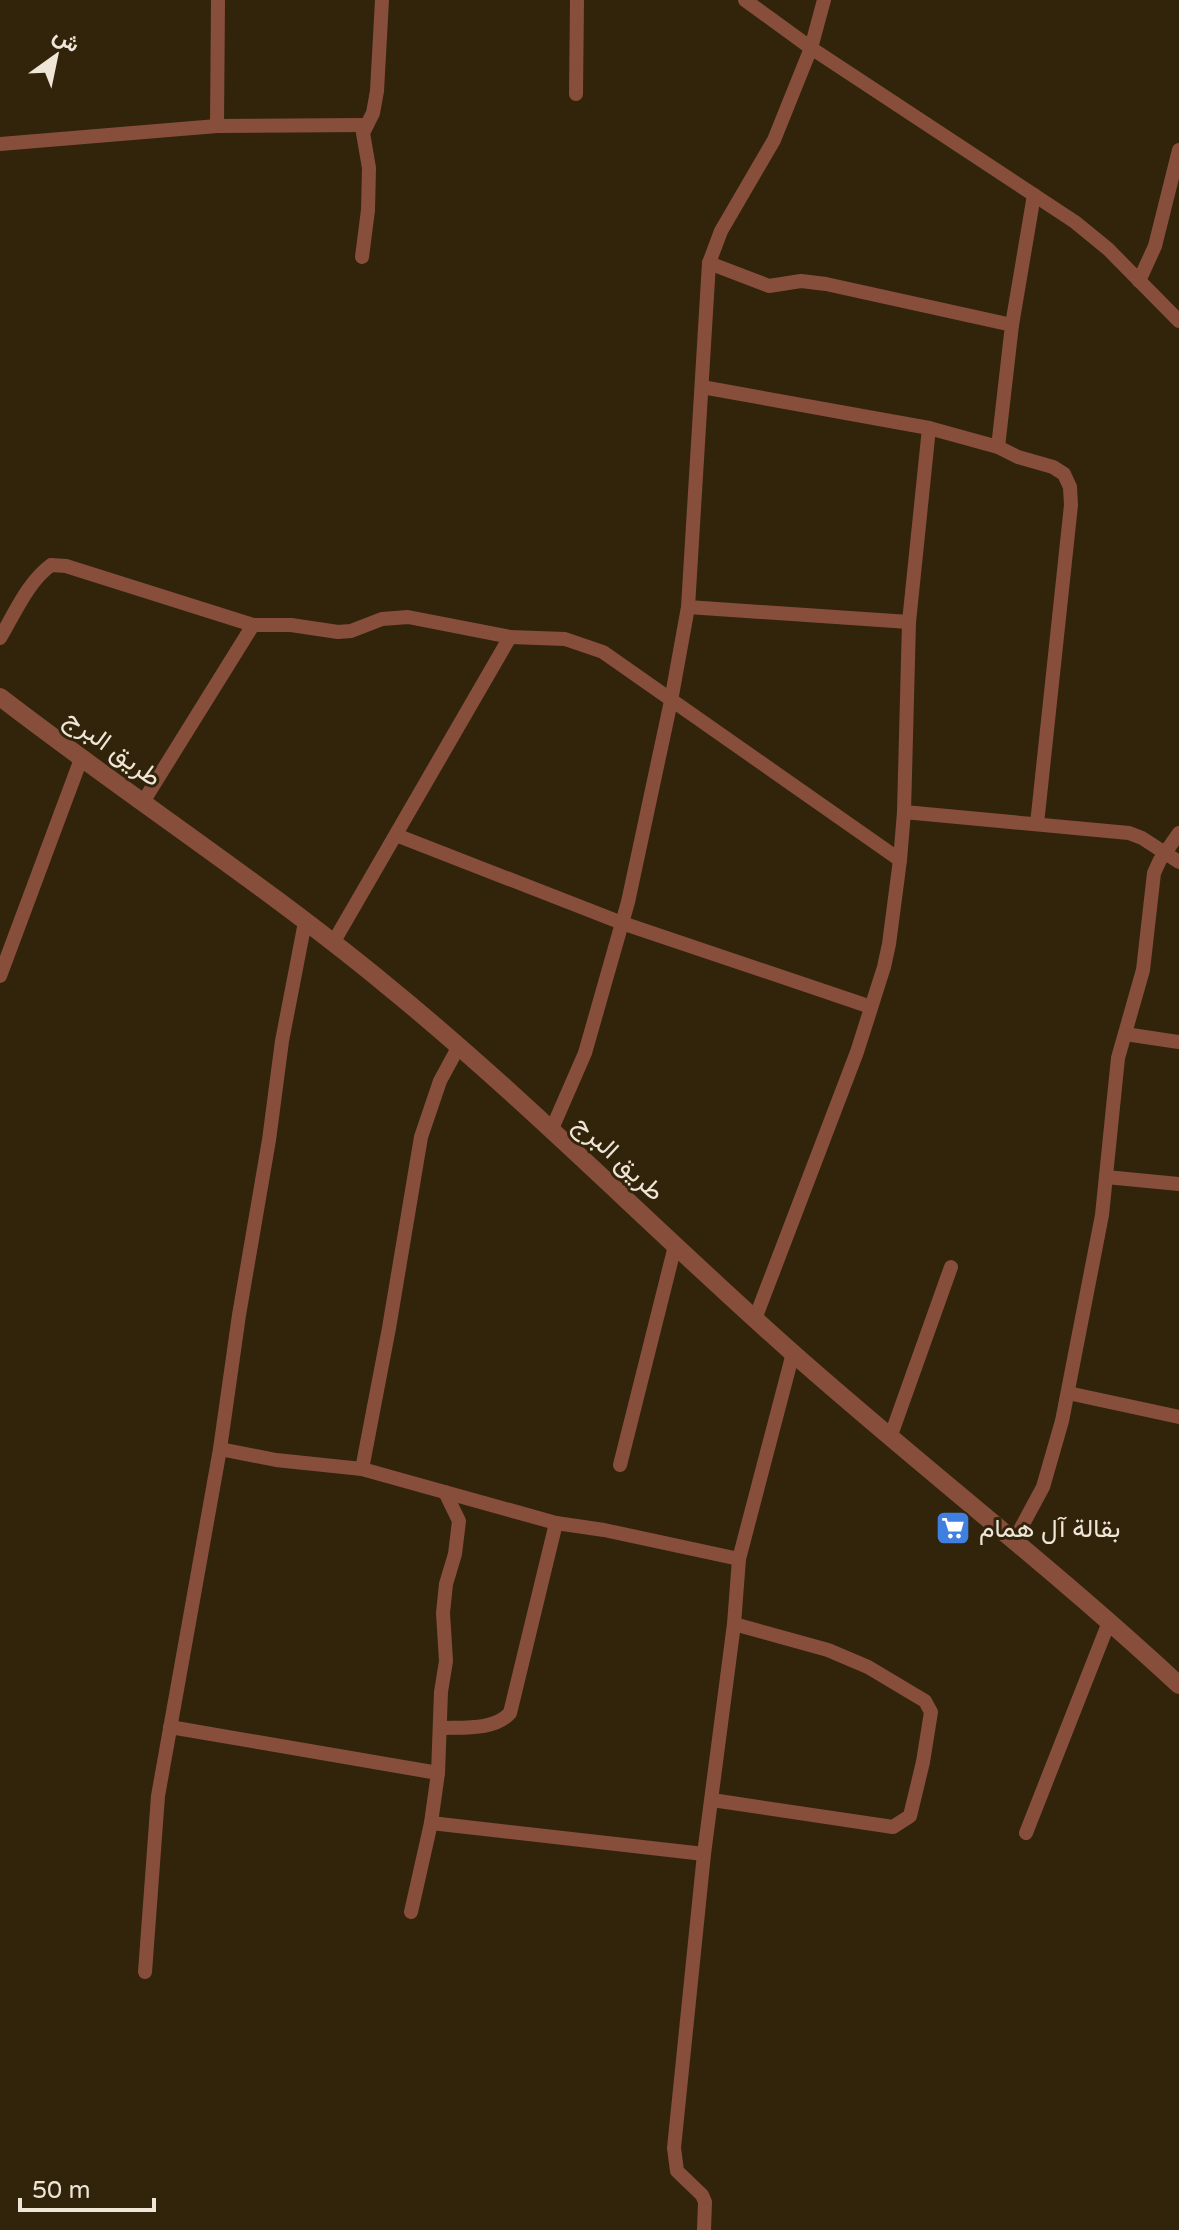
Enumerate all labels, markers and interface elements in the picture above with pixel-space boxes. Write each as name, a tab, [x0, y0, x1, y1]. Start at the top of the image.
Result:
north arrow	[16, 16, 96, 96]
text: ش	[48, 22, 85, 58]
street label: طريق البرج	[57, 703, 167, 795]
street label: طريق البرج	[566, 1109, 670, 1209]
supermarket icon: بقالة آل همام	[934, 1509, 972, 1547]
place label: بقالة آل همام	[979, 1513, 1121, 1545]
scale bar	[20, 2162, 154, 2212]
text: 50 m	[32, 2176, 90, 2205]

